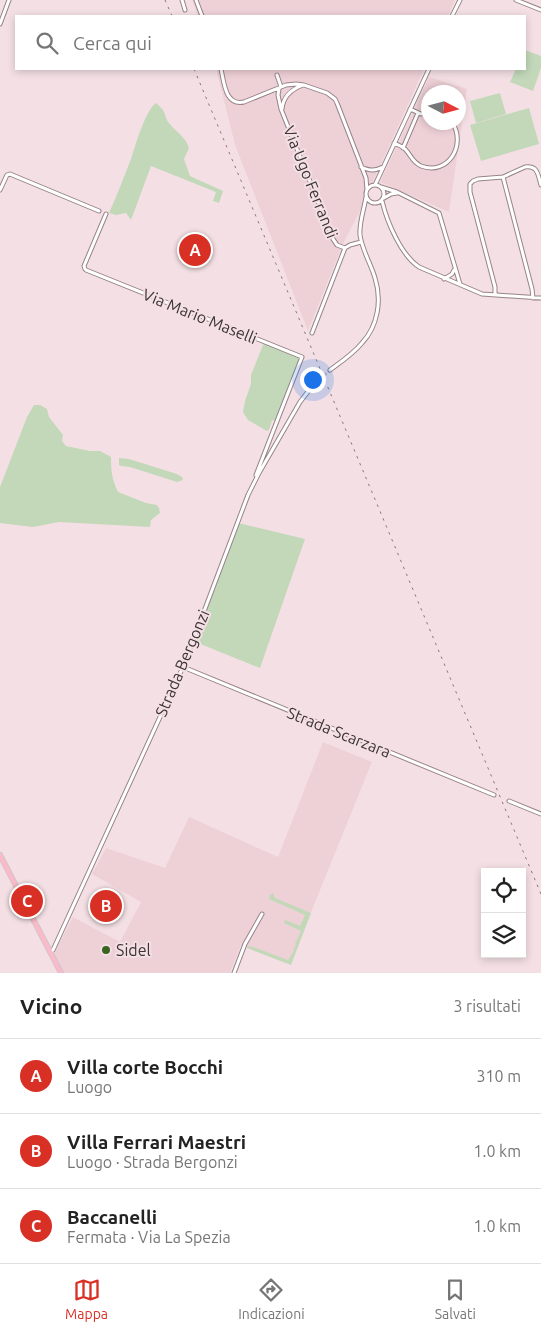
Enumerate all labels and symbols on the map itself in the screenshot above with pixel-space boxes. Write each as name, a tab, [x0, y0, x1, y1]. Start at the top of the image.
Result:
north arrow	[421, 85, 466, 130]
street label: Via Ugo Ferrandi	[280, 123, 342, 241]
pin: A	[179, 231, 211, 269]
street label: Via Mario Maselli	[140, 285, 260, 347]
your location	[300, 367, 326, 393]
street label: Strada Bergonzi	[151, 607, 213, 719]
street label: Strada Scarzara	[285, 703, 393, 761]
pin: C	[11, 882, 43, 920]
pin: B	[90, 887, 122, 925]
place label: Sidel	[116, 941, 151, 959]
marker: Sidel	[100, 944, 112, 956]

